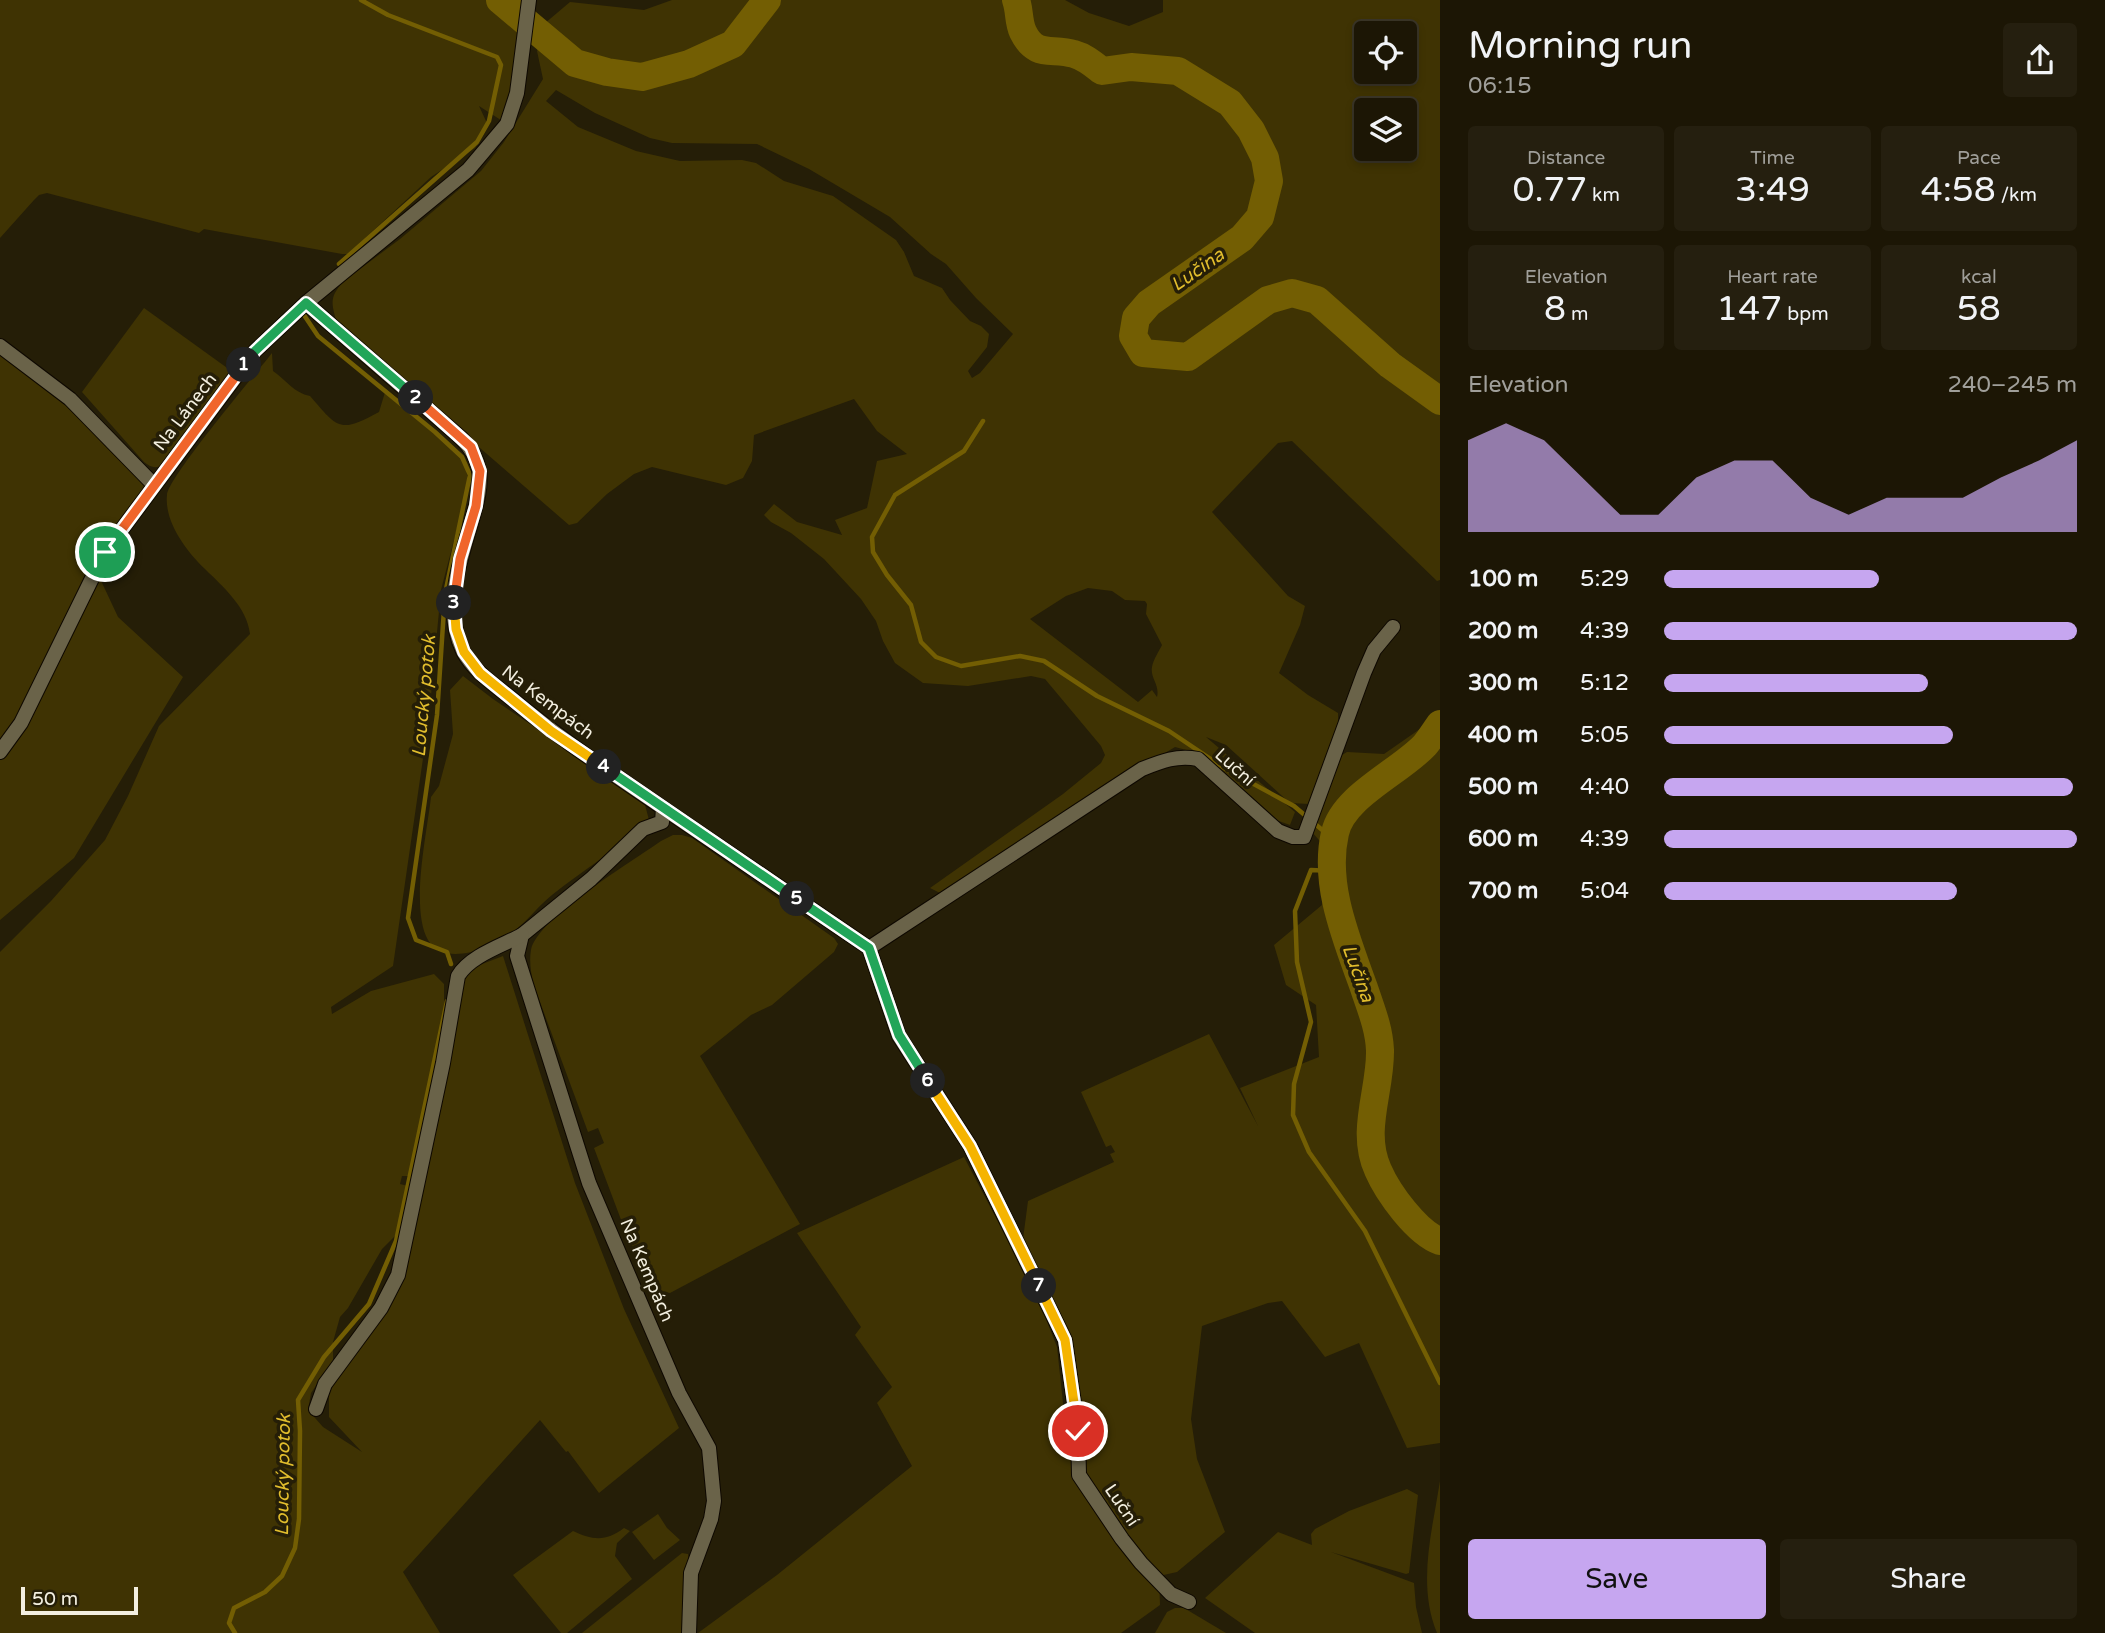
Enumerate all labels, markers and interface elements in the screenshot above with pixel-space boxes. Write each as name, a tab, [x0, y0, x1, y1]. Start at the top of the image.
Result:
map controls	[1354, 21, 1417, 161]
button: locate	[1354, 21, 1417, 84]
text: Morning run	[1468, 23, 1692, 69]
button: share	[2003, 23, 2077, 97]
text: 06:15	[1468, 72, 1532, 100]
button: layers	[1354, 98, 1417, 161]
text: Distance	[1527, 147, 1605, 169]
text: Time	[1750, 147, 1795, 169]
text: Pace	[1957, 147, 2001, 169]
text: 0.77	[1512, 169, 1587, 211]
text: 3:49	[1735, 169, 1810, 211]
text: 4:58	[1921, 169, 1996, 211]
text: km	[1587, 184, 1620, 206]
text: /km	[1996, 184, 2037, 206]
water label: Lučina	[1167, 243, 1229, 296]
text: Elevation	[1525, 266, 1608, 288]
text: Heart rate	[1727, 266, 1818, 288]
text: kcal	[1961, 266, 1997, 288]
text: 8	[1544, 288, 1566, 330]
text: 147	[1716, 288, 1782, 330]
text: 58	[1957, 288, 2001, 330]
text: m	[1566, 303, 1588, 325]
text: bpm	[1782, 303, 1829, 325]
pin: 1	[226, 348, 262, 382]
text: 1	[238, 353, 249, 375]
street label: Na Lánech	[149, 369, 221, 455]
text: Elevation	[1468, 371, 1569, 399]
text: 240–245 m	[1948, 371, 2077, 399]
pin: 2	[398, 380, 434, 416]
text: 2	[410, 386, 421, 408]
pin	[75, 522, 135, 582]
icon: arrive	[86, 533, 124, 571]
text: 100 m	[1468, 565, 1538, 593]
text: 5:29	[1580, 565, 1629, 593]
pin: 3	[436, 586, 472, 620]
text: 3	[448, 591, 459, 613]
text: 200 m	[1468, 617, 1538, 645]
text: 4:39	[1580, 617, 1629, 645]
water label: Loucký potok	[408, 633, 440, 758]
street label: Na Kempách	[497, 660, 599, 744]
text: 300 m	[1468, 669, 1538, 697]
text: 5:12	[1580, 669, 1629, 697]
text: 400 m	[1468, 721, 1538, 749]
text: 5:05	[1580, 721, 1629, 749]
street label: Luční	[1210, 743, 1260, 791]
pin: 4	[586, 750, 622, 784]
text: 4	[598, 755, 609, 777]
text: 500 m	[1468, 773, 1538, 801]
text: 4:40	[1580, 773, 1629, 801]
text: 600 m	[1468, 825, 1538, 853]
text: 4:39	[1580, 825, 1629, 853]
text: 700 m	[1468, 877, 1538, 905]
text: 5:04	[1580, 877, 1629, 905]
pin: 5	[780, 881, 814, 916]
text: 5	[791, 887, 802, 909]
water label: Lučina	[1338, 942, 1379, 1006]
pin: 6	[911, 1064, 946, 1098]
text: 6	[922, 1069, 933, 1091]
street label: Na Kempách	[615, 1215, 679, 1325]
pin: 7	[1021, 1268, 1056, 1304]
text: 7	[1033, 1274, 1044, 1296]
pin	[1048, 1401, 1108, 1461]
water label: Loucký potok	[271, 1412, 295, 1536]
icon: check	[1059, 1412, 1097, 1450]
street label: Luční	[1100, 1480, 1144, 1531]
button: Save	[1468, 1539, 1766, 1619]
button: Share	[1780, 1539, 2077, 1619]
scale bar	[21, 1584, 138, 1616]
text: 50 m	[32, 1588, 78, 1610]

